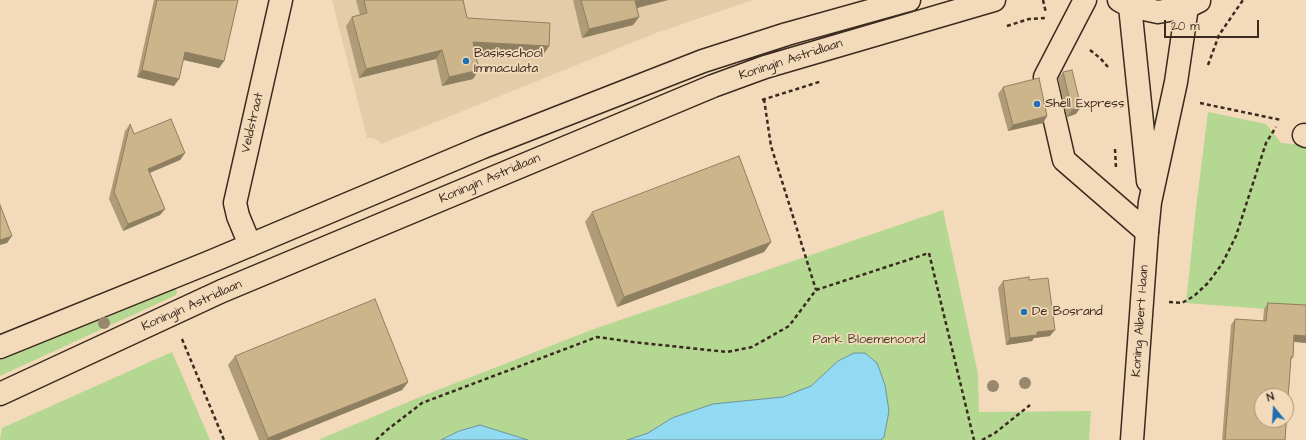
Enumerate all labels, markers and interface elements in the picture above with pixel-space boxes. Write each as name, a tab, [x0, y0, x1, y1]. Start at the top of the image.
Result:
scale bar	[1166, 12, 1261, 38]
text: 20 m	[1171, 18, 1200, 35]
street label: Koningin Astridlaan	[737, 36, 845, 84]
place label: Basisschool Immaculata	[474, 46, 543, 77]
marker: Basisschool Immaculata	[461, 56, 471, 66]
street label: Veldstraat	[239, 91, 267, 155]
place label: Shell Express	[1045, 96, 1124, 112]
marker: Shell Express	[1032, 99, 1042, 109]
street label: Koningin Astridlaan	[437, 151, 543, 207]
street label: Koning Albert I-laan	[1129, 265, 1153, 377]
street label: Koningin Astridlaan	[139, 277, 245, 335]
place label: De Bosrand	[1032, 304, 1103, 320]
marker: De Bosrand	[1019, 307, 1029, 317]
park label: Park Bloemenoord	[812, 332, 926, 348]
north arrow	[1254, 388, 1294, 428]
text: N	[1265, 389, 1276, 405]

